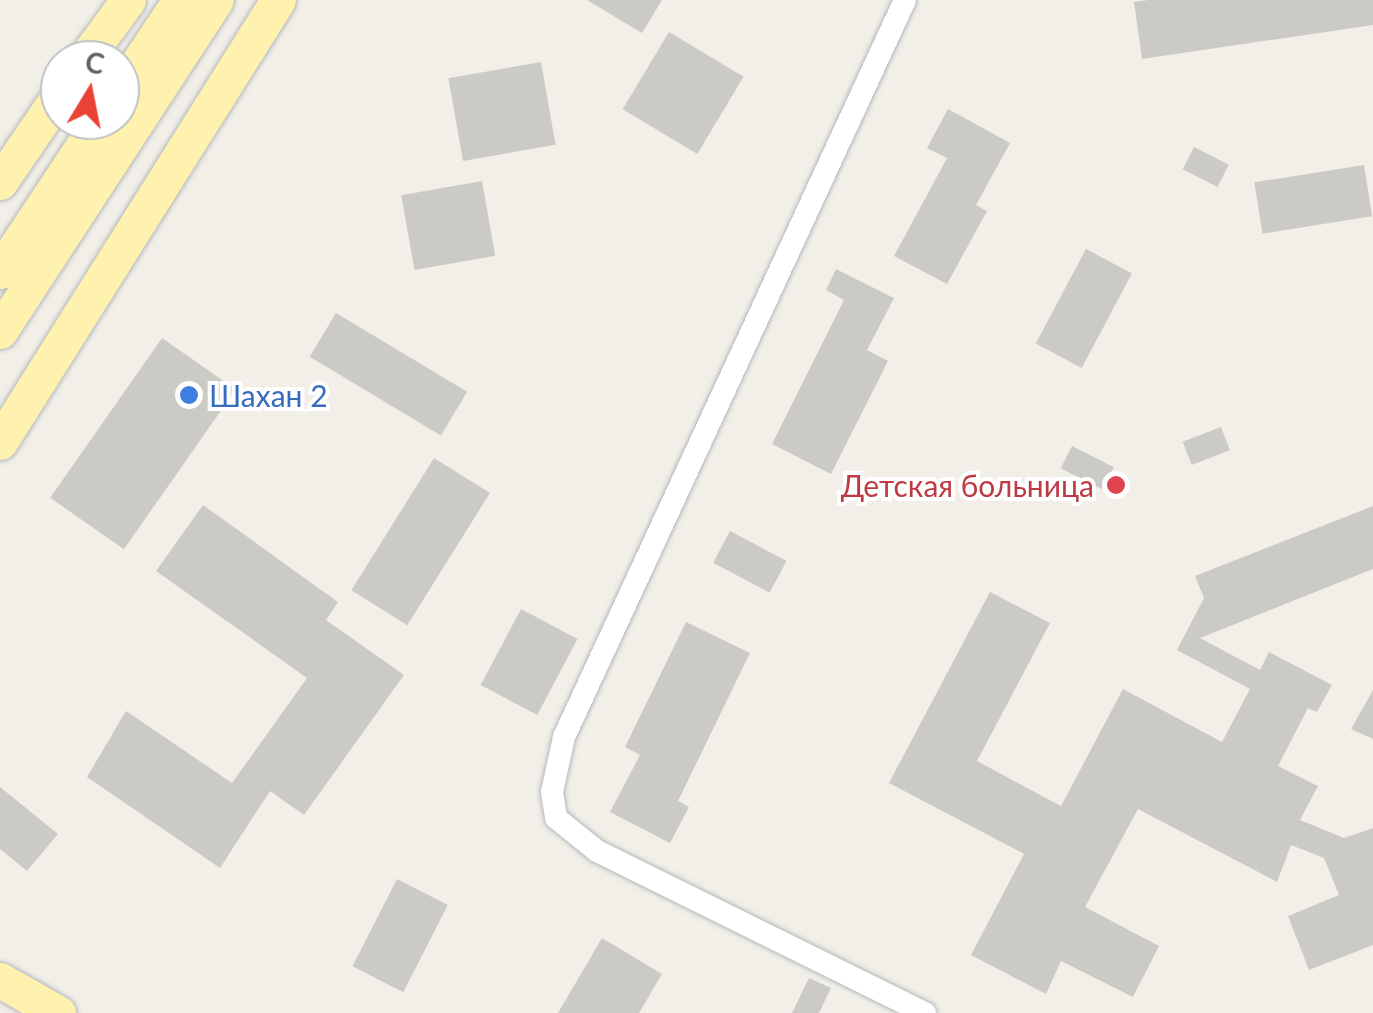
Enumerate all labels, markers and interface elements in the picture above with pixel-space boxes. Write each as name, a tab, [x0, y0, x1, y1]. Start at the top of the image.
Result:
north arrow	[40, 40, 140, 140]
text: С	[83, 44, 107, 81]
place label: Шахан 2	[209, 377, 328, 413]
marker: Шахан 2	[178, 384, 200, 406]
place label: Детская больница	[841, 467, 1094, 503]
marker: Детская больница	[1103, 472, 1129, 498]

